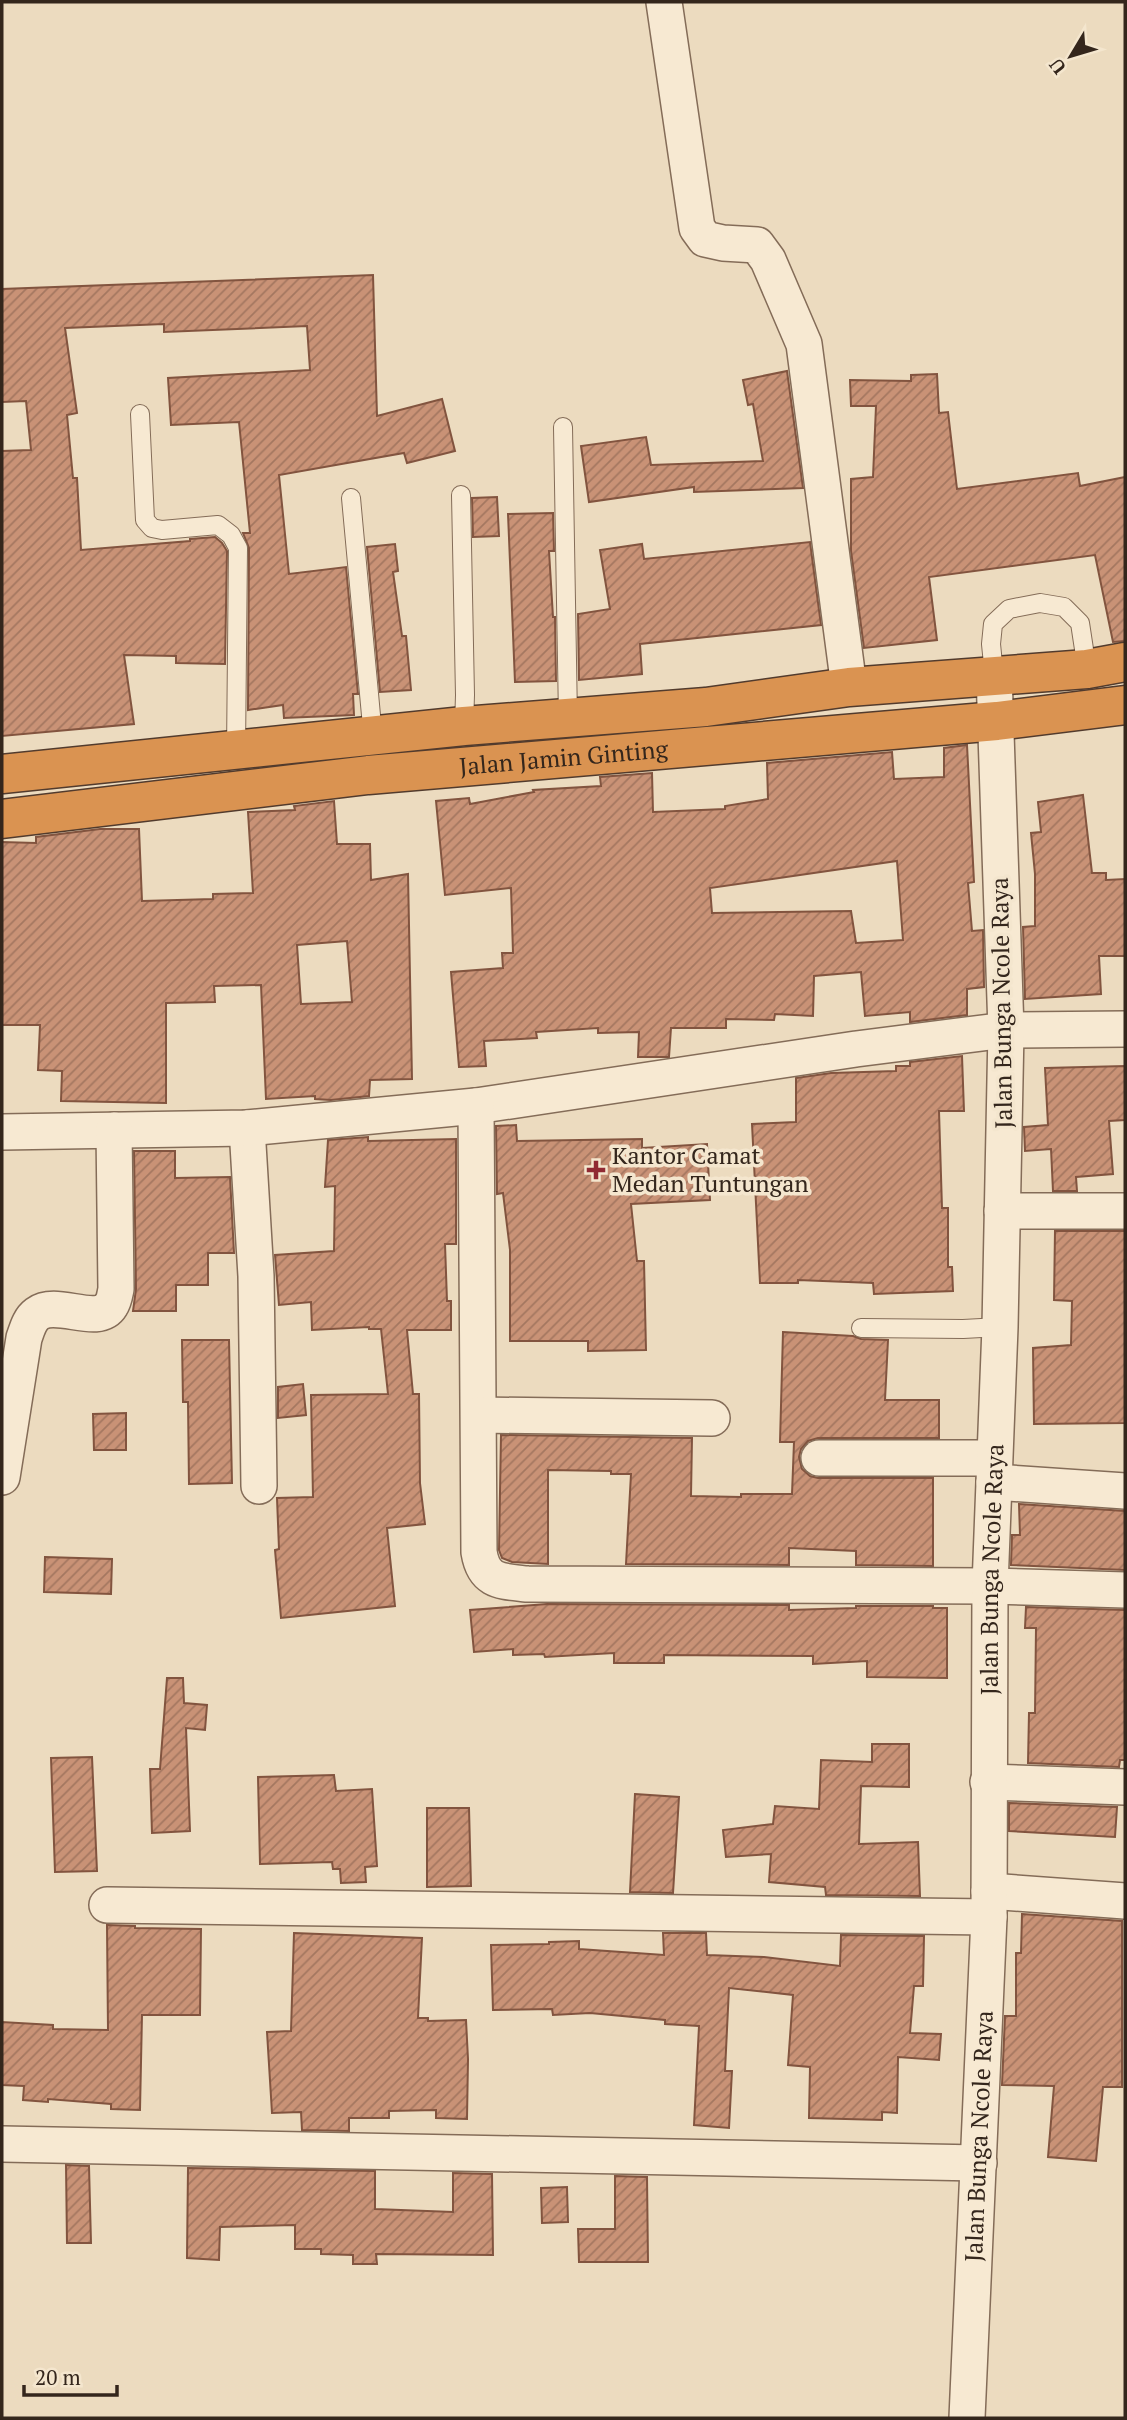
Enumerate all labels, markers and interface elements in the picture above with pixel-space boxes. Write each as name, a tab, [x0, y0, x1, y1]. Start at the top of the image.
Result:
north arrow	[1036, 21, 1106, 91]
text: U	[1043, 53, 1071, 80]
street label: Jalan Jamin Ginting	[458, 732, 670, 782]
street label: Jalan Bunga Ncole Raya	[983, 877, 1019, 1129]
place label: Kantor Camat Medan Tuntungan	[612, 1139, 809, 1199]
marker: Kantor Camat Medan Tuntungan	[586, 1160, 606, 1180]
street label: Jalan Bunga Ncole Raya	[973, 1443, 1010, 1695]
street label: Jalan Bunga Ncole Raya	[957, 2010, 1000, 2263]
scale bar	[24, 2354, 117, 2398]
text: 20 m	[35, 2363, 81, 2391]

